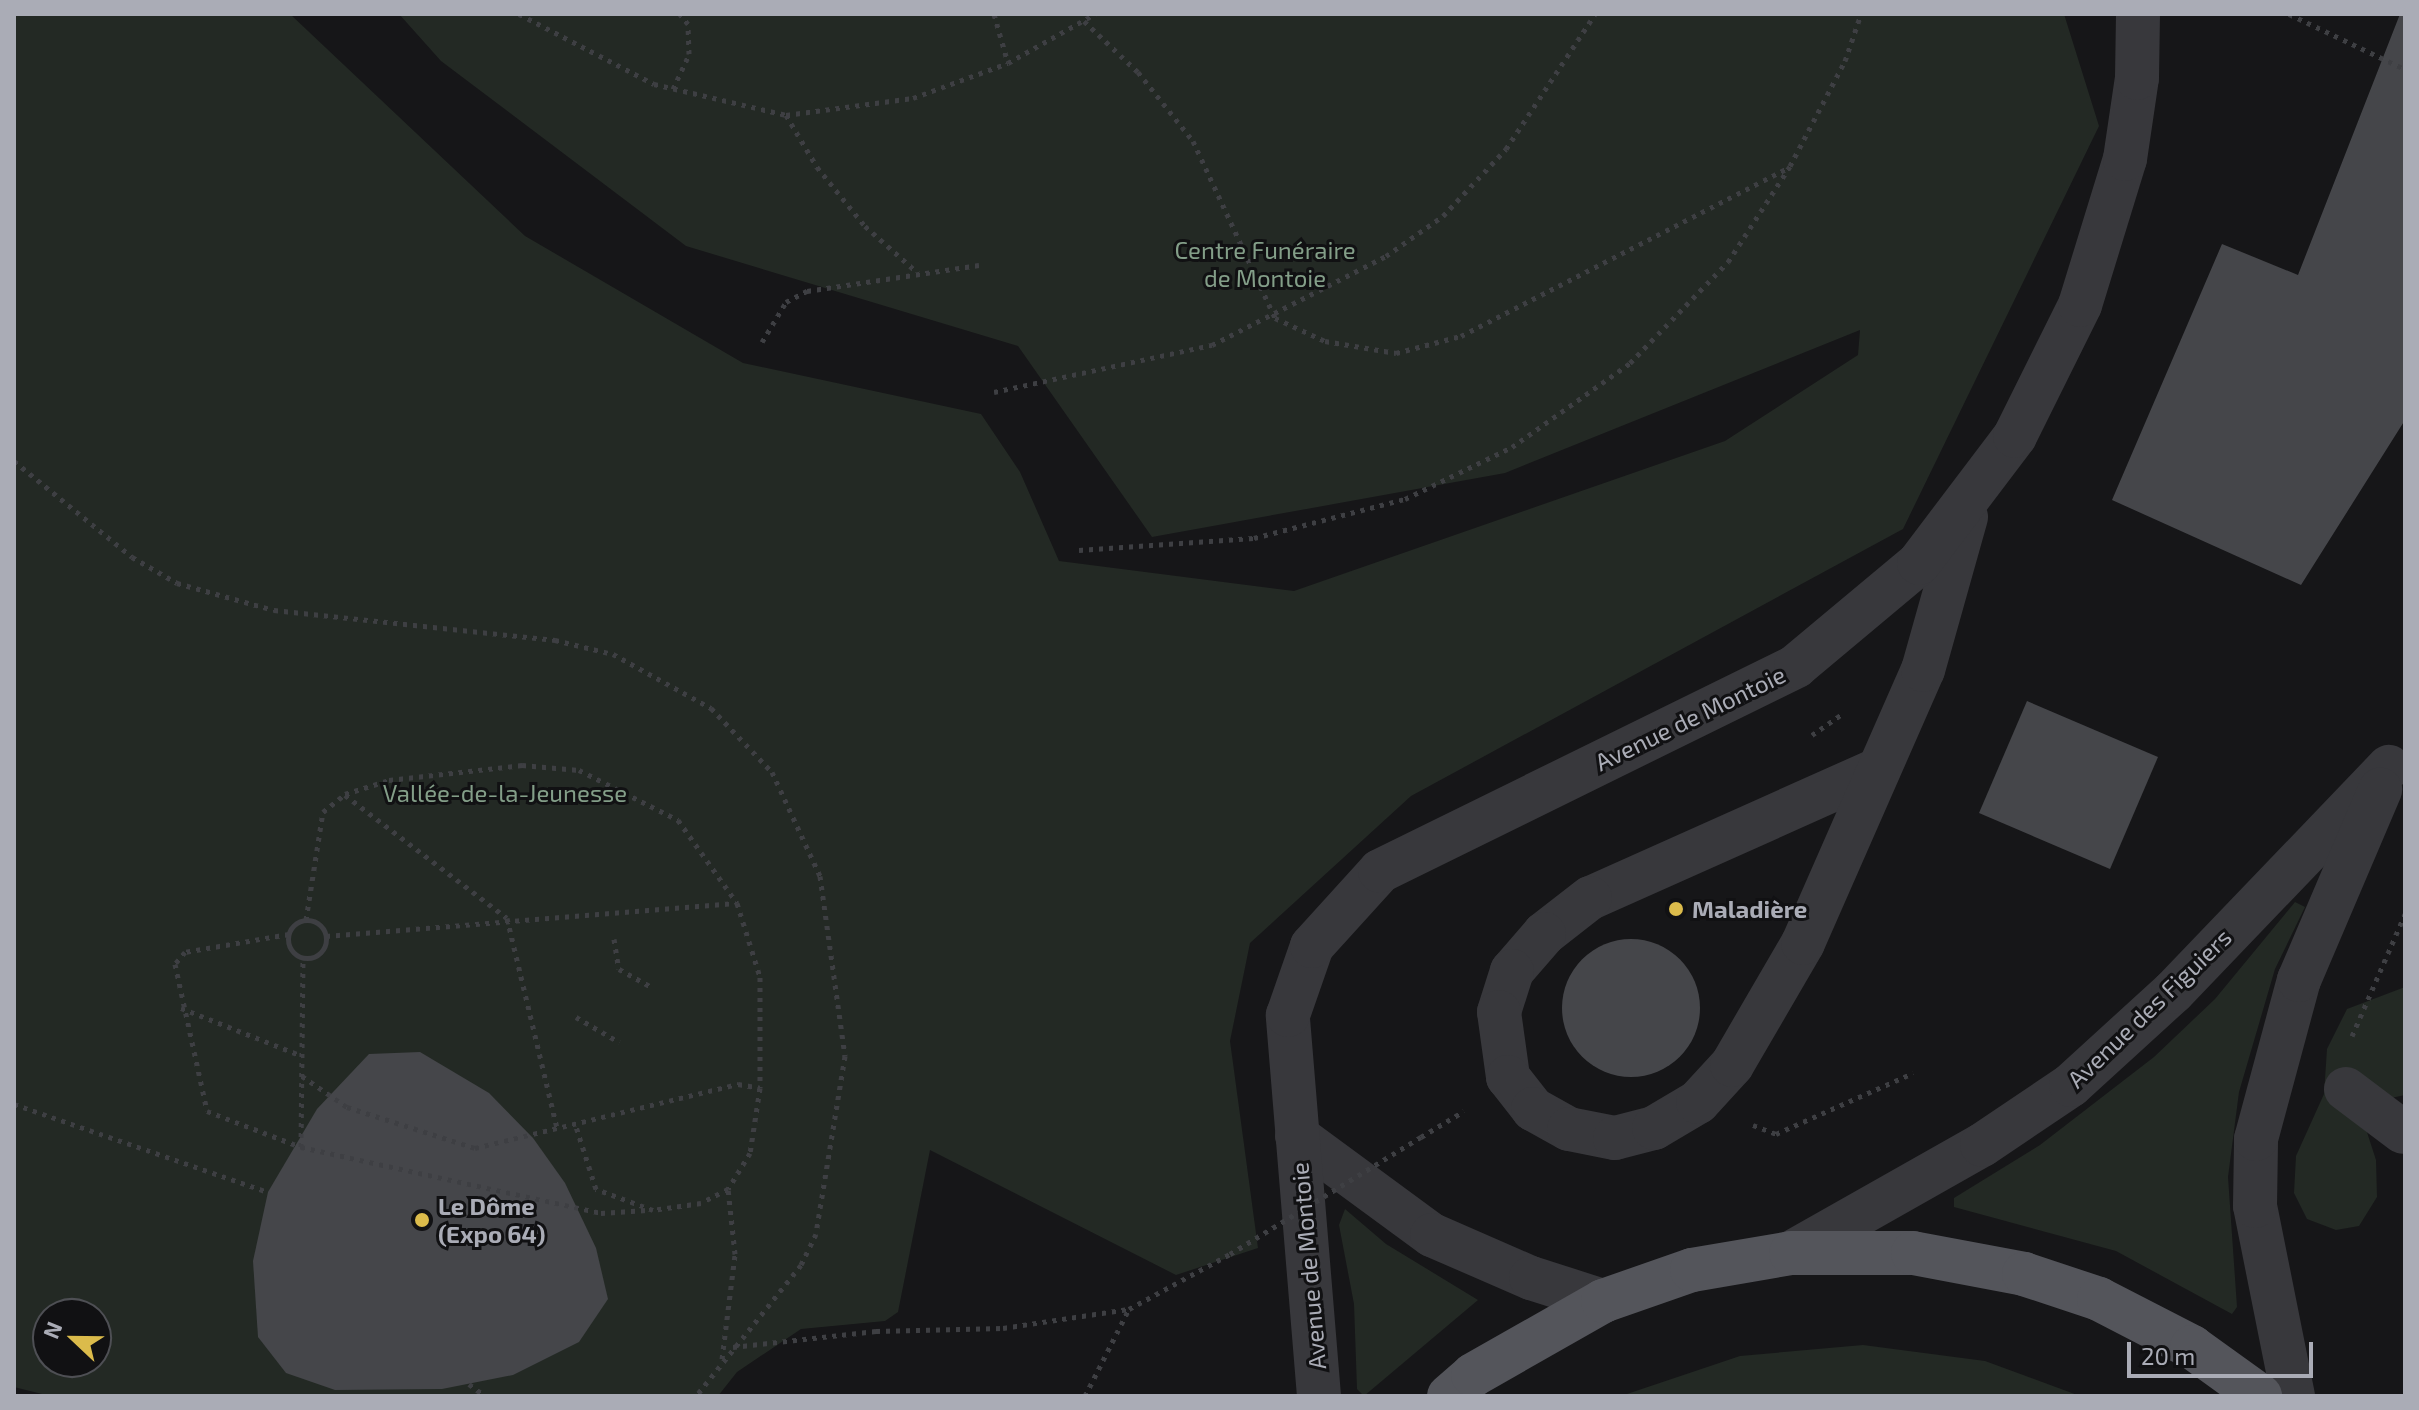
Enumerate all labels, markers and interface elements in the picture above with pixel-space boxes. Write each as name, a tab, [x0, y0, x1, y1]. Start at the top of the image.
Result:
park label: Centre Funéraire de Montoie	[1174, 236, 1356, 292]
street label: Avenue de Montoie	[1590, 659, 1790, 777]
park label: Vallée-de-la-Jeunesse	[383, 779, 627, 807]
place label: Maladière	[1692, 895, 1807, 923]
marker: Maladière	[1667, 900, 1685, 918]
street label: Avenue des Figuiers	[2061, 922, 2237, 1094]
street label: Avenue de Montoie	[1285, 1161, 1331, 1371]
place label: Le Dôme (Expo 64)	[438, 1192, 545, 1248]
marker: Le Dôme (Expo 64)	[413, 1211, 431, 1229]
north arrow	[32, 1298, 112, 1378]
text: N	[37, 1318, 67, 1342]
scale bar	[2131, 1326, 2317, 1376]
text: 20 m	[2141, 1341, 2195, 1370]

